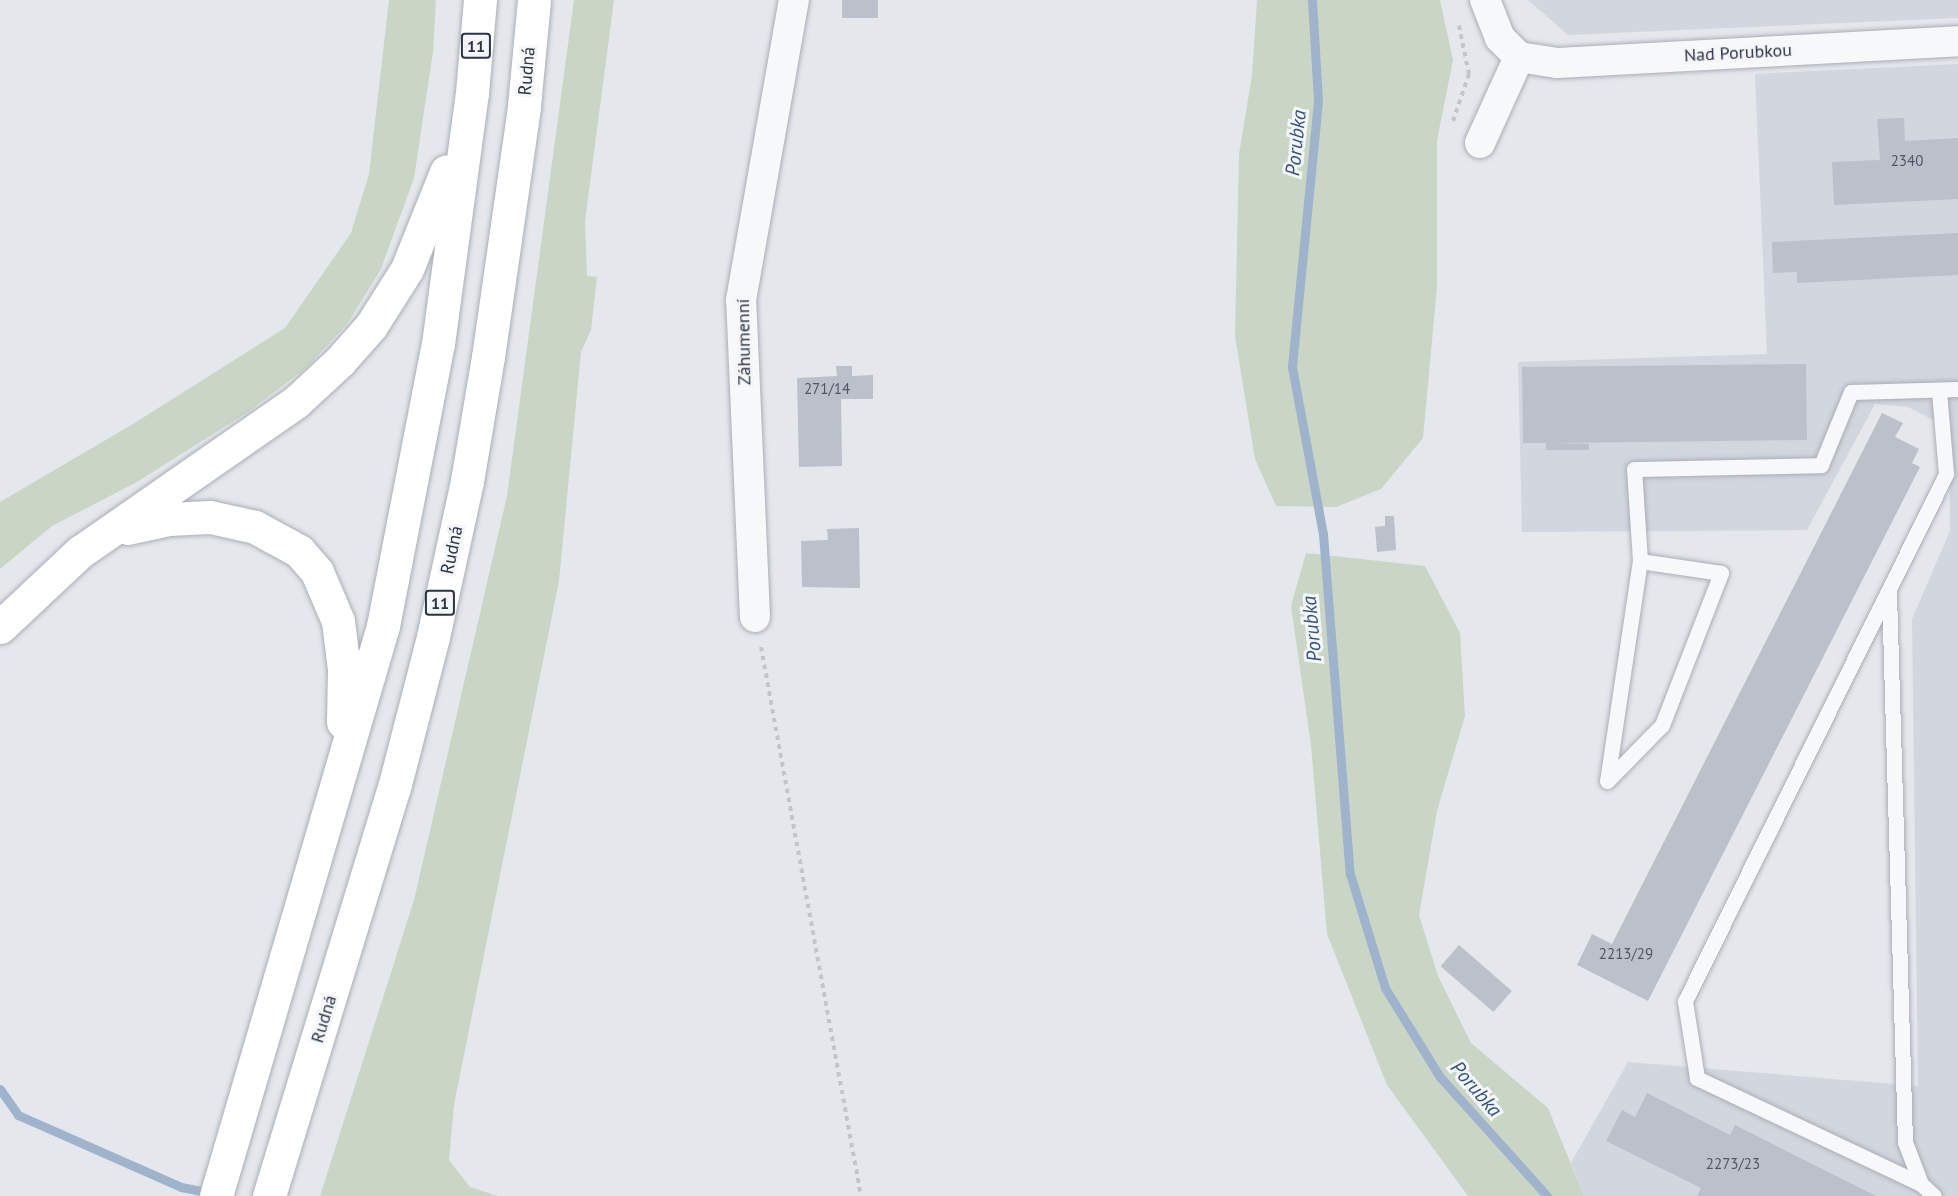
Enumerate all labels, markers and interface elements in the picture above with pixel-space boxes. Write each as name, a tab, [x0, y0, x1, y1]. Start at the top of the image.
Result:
road number: 11	[460, 33, 492, 59]
street label: Nad Porubkou	[1684, 39, 1792, 67]
street label: Rudná	[514, 46, 540, 96]
water label: Porubka	[1281, 109, 1311, 177]
house number: 2340	[1891, 152, 1923, 170]
street label: Záhumenní	[732, 299, 756, 385]
house number: 271/14	[804, 380, 850, 398]
street label: Rudná	[436, 524, 468, 576]
road number: 11	[424, 590, 456, 616]
water label: Porubka	[1297, 595, 1327, 663]
house number: 2213/29	[1599, 945, 1653, 963]
street label: Rudná	[307, 993, 341, 1045]
water label: Porubka	[1445, 1056, 1507, 1122]
house number: 2273/23	[1706, 1155, 1760, 1173]

